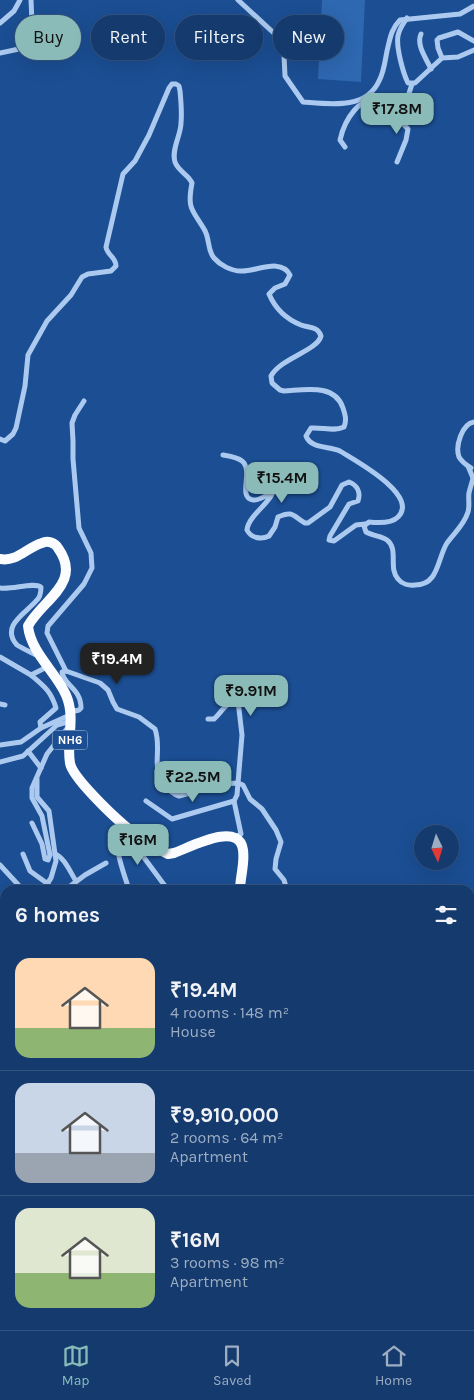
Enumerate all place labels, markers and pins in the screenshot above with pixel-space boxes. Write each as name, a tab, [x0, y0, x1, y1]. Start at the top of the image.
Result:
pin: ₹17.8M	[356, 92, 438, 135]
pin: ₹15.4M	[241, 462, 323, 504]
pin: ₹19.4M	[76, 642, 158, 685]
pin: ₹9.91M	[210, 674, 292, 717]
pin: ₹22.5M	[152, 760, 234, 803]
pin: ₹16M	[108, 824, 168, 866]

